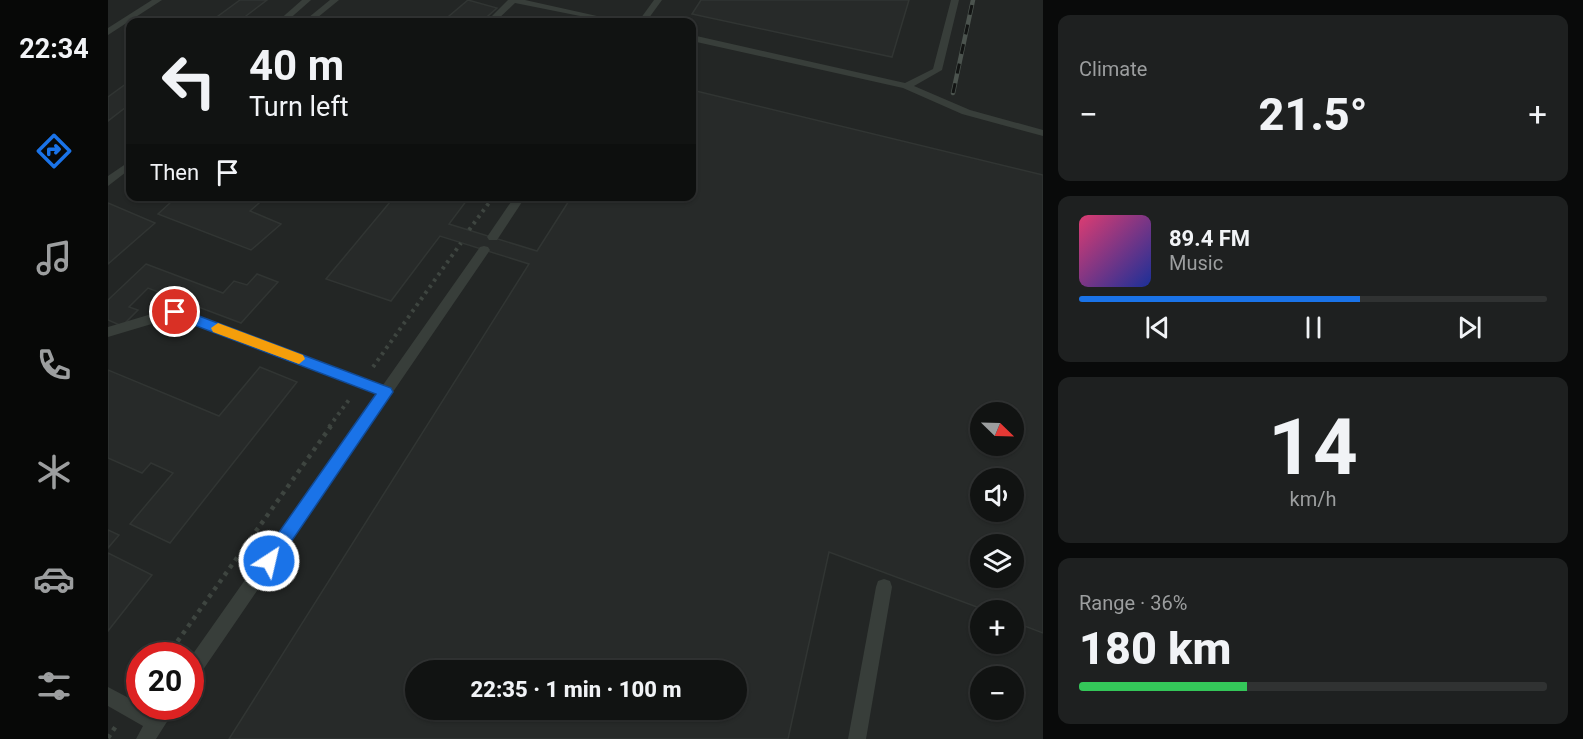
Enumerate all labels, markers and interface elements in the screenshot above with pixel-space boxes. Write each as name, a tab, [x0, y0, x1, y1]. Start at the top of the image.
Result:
text: 22:34	[19, 33, 89, 65]
text: 40 m	[249, 41, 344, 90]
icon: left	[150, 42, 228, 120]
text: Climate	[1079, 57, 1147, 81]
text: 21.5°	[1259, 88, 1368, 141]
text: Turn left	[249, 91, 349, 123]
text: −	[1079, 95, 1098, 134]
text: +	[1528, 95, 1547, 134]
icon: directions	[33, 130, 75, 172]
icon: arrive	[211, 156, 244, 189]
text: Then	[150, 160, 199, 185]
text: 89.4 FM	[1169, 226, 1250, 251]
icon: music	[33, 237, 75, 279]
text: Music	[1169, 251, 1223, 275]
pin	[149, 286, 200, 337]
icon: arrive	[158, 295, 191, 328]
icon: previous	[1141, 311, 1174, 344]
icon: pause	[1297, 311, 1330, 344]
icon: next	[1453, 311, 1486, 344]
icon: phone	[33, 344, 75, 386]
north arrow	[970, 402, 1024, 456]
map controls	[970, 402, 1024, 720]
text: 14	[1268, 402, 1358, 493]
icon: climate	[33, 451, 75, 493]
button: sound	[970, 468, 1024, 522]
text: km/h	[1290, 487, 1336, 511]
position arrow	[237, 529, 301, 593]
button: layers	[970, 534, 1024, 588]
icon: car	[33, 558, 75, 600]
text: Range · 36%	[1079, 591, 1187, 615]
button: +	[970, 600, 1024, 654]
text: 180 km	[1079, 622, 1231, 675]
speed limit sign: 20	[126, 642, 204, 720]
icon: filters	[33, 665, 75, 707]
button: −	[970, 666, 1024, 720]
text: 22:35 · 1 min · 100 m	[471, 677, 681, 702]

